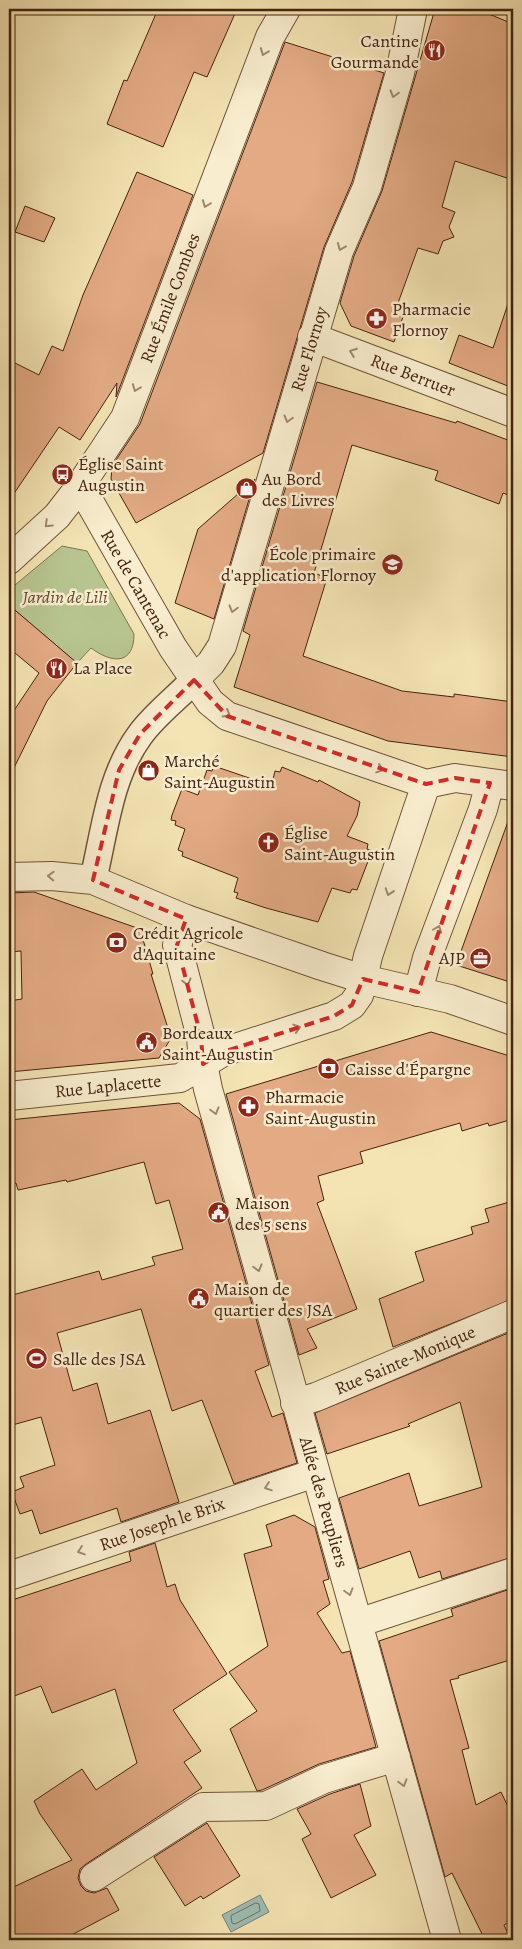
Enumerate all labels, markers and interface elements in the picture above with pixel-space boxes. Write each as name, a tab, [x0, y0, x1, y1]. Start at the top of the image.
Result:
place label: Cantine Gourmande	[331, 29, 419, 74]
restaurant icon: Cantine Gourmande	[423, 39, 447, 63]
one-way arrow	[260, 47, 271, 56]
one-way arrow	[389, 89, 399, 98]
one-way arrow	[202, 199, 212, 208]
street label: Rue Émile Combes	[134, 230, 206, 366]
one-way arrow	[337, 242, 347, 251]
place label: Pharmacie Flornoy	[392, 297, 471, 342]
street label: Rue Flornoy	[285, 303, 334, 395]
pharmacy icon: Pharmacie Flornoy	[364, 307, 388, 331]
one-way arrow	[349, 348, 358, 358]
street label: Rue Berruer	[367, 348, 459, 402]
one-way arrow	[132, 384, 142, 392]
one-way arrow	[284, 415, 294, 423]
place label: Église Saint Augustin	[77, 452, 164, 497]
bus stop icon: Église Saint Augustin	[50, 462, 74, 486]
place label: Au Bord des Livres	[261, 467, 335, 512]
shop icon: Au Bord des Livres	[234, 477, 258, 501]
one-way arrow	[45, 518, 54, 527]
street label: Rue de Cantenac	[95, 525, 177, 643]
place label: École primaire d'application Flornoy	[221, 542, 377, 587]
school or university icon: École primaire d'application Flornoy	[380, 552, 404, 576]
park label: Jardin de Lili	[22, 585, 108, 609]
one-way arrow	[228, 604, 238, 613]
restaurant icon: La Place	[45, 656, 69, 680]
place label: La Place	[73, 656, 132, 680]
one-way arrow	[222, 708, 231, 718]
place label: Marché Saint-Augustin	[164, 749, 275, 794]
shop icon: Marché Saint-Augustin	[136, 759, 160, 783]
one-way arrow	[375, 763, 383, 773]
place label: Église Saint-Augustin	[284, 821, 395, 866]
church icon: Église Saint-Augustin	[256, 831, 280, 855]
one-way arrow	[47, 871, 54, 881]
one-way arrow	[385, 888, 395, 896]
place label: Crédit Agricole d'Aquitaine	[133, 921, 243, 966]
one-way arrow	[432, 925, 442, 934]
bank icon: Crédit Agricole d'Aquitaine	[105, 931, 129, 955]
place label: AJP	[438, 946, 465, 970]
office icon: AJP	[469, 946, 493, 970]
one-way arrow	[181, 978, 192, 987]
place label: Bordeaux Saint-Augustin	[162, 1021, 273, 1066]
one-way arrow	[293, 1023, 301, 1033]
public building icon: Bordeaux Saint-Augustin	[134, 1031, 158, 1055]
bank icon: Caisse d'Épargne	[317, 1057, 341, 1081]
place label: Caisse d'Épargne	[345, 1057, 471, 1081]
street label: Rue Laplacette	[54, 1068, 162, 1104]
place label: Pharmacie Saint-Augustin	[265, 1085, 376, 1130]
pharmacy icon: Pharmacie Saint-Augustin	[237, 1095, 261, 1119]
one-way arrow	[209, 1106, 219, 1115]
place label: Maison des 5 sens	[235, 1191, 307, 1236]
public building icon: Maison des 5 sens	[207, 1201, 231, 1225]
one-way arrow	[252, 1263, 263, 1272]
place label: Maison de quartier des JSA	[214, 1277, 333, 1322]
public building icon: Maison de quartier des JSA	[186, 1287, 210, 1311]
street label: Rue Sainte-Monique	[331, 1320, 479, 1400]
sports icon: Salle des JSA	[25, 1347, 49, 1371]
place label: Salle des JSA	[53, 1347, 146, 1371]
street label: Allée des Peupliers	[294, 1433, 354, 1570]
one-way arrow	[265, 1481, 273, 1491]
street label: Rue Joseph le Brix	[96, 1491, 228, 1557]
one-way arrow	[78, 1545, 86, 1555]
one-way arrow	[344, 1588, 354, 1596]
one-way arrow	[397, 1778, 407, 1786]

